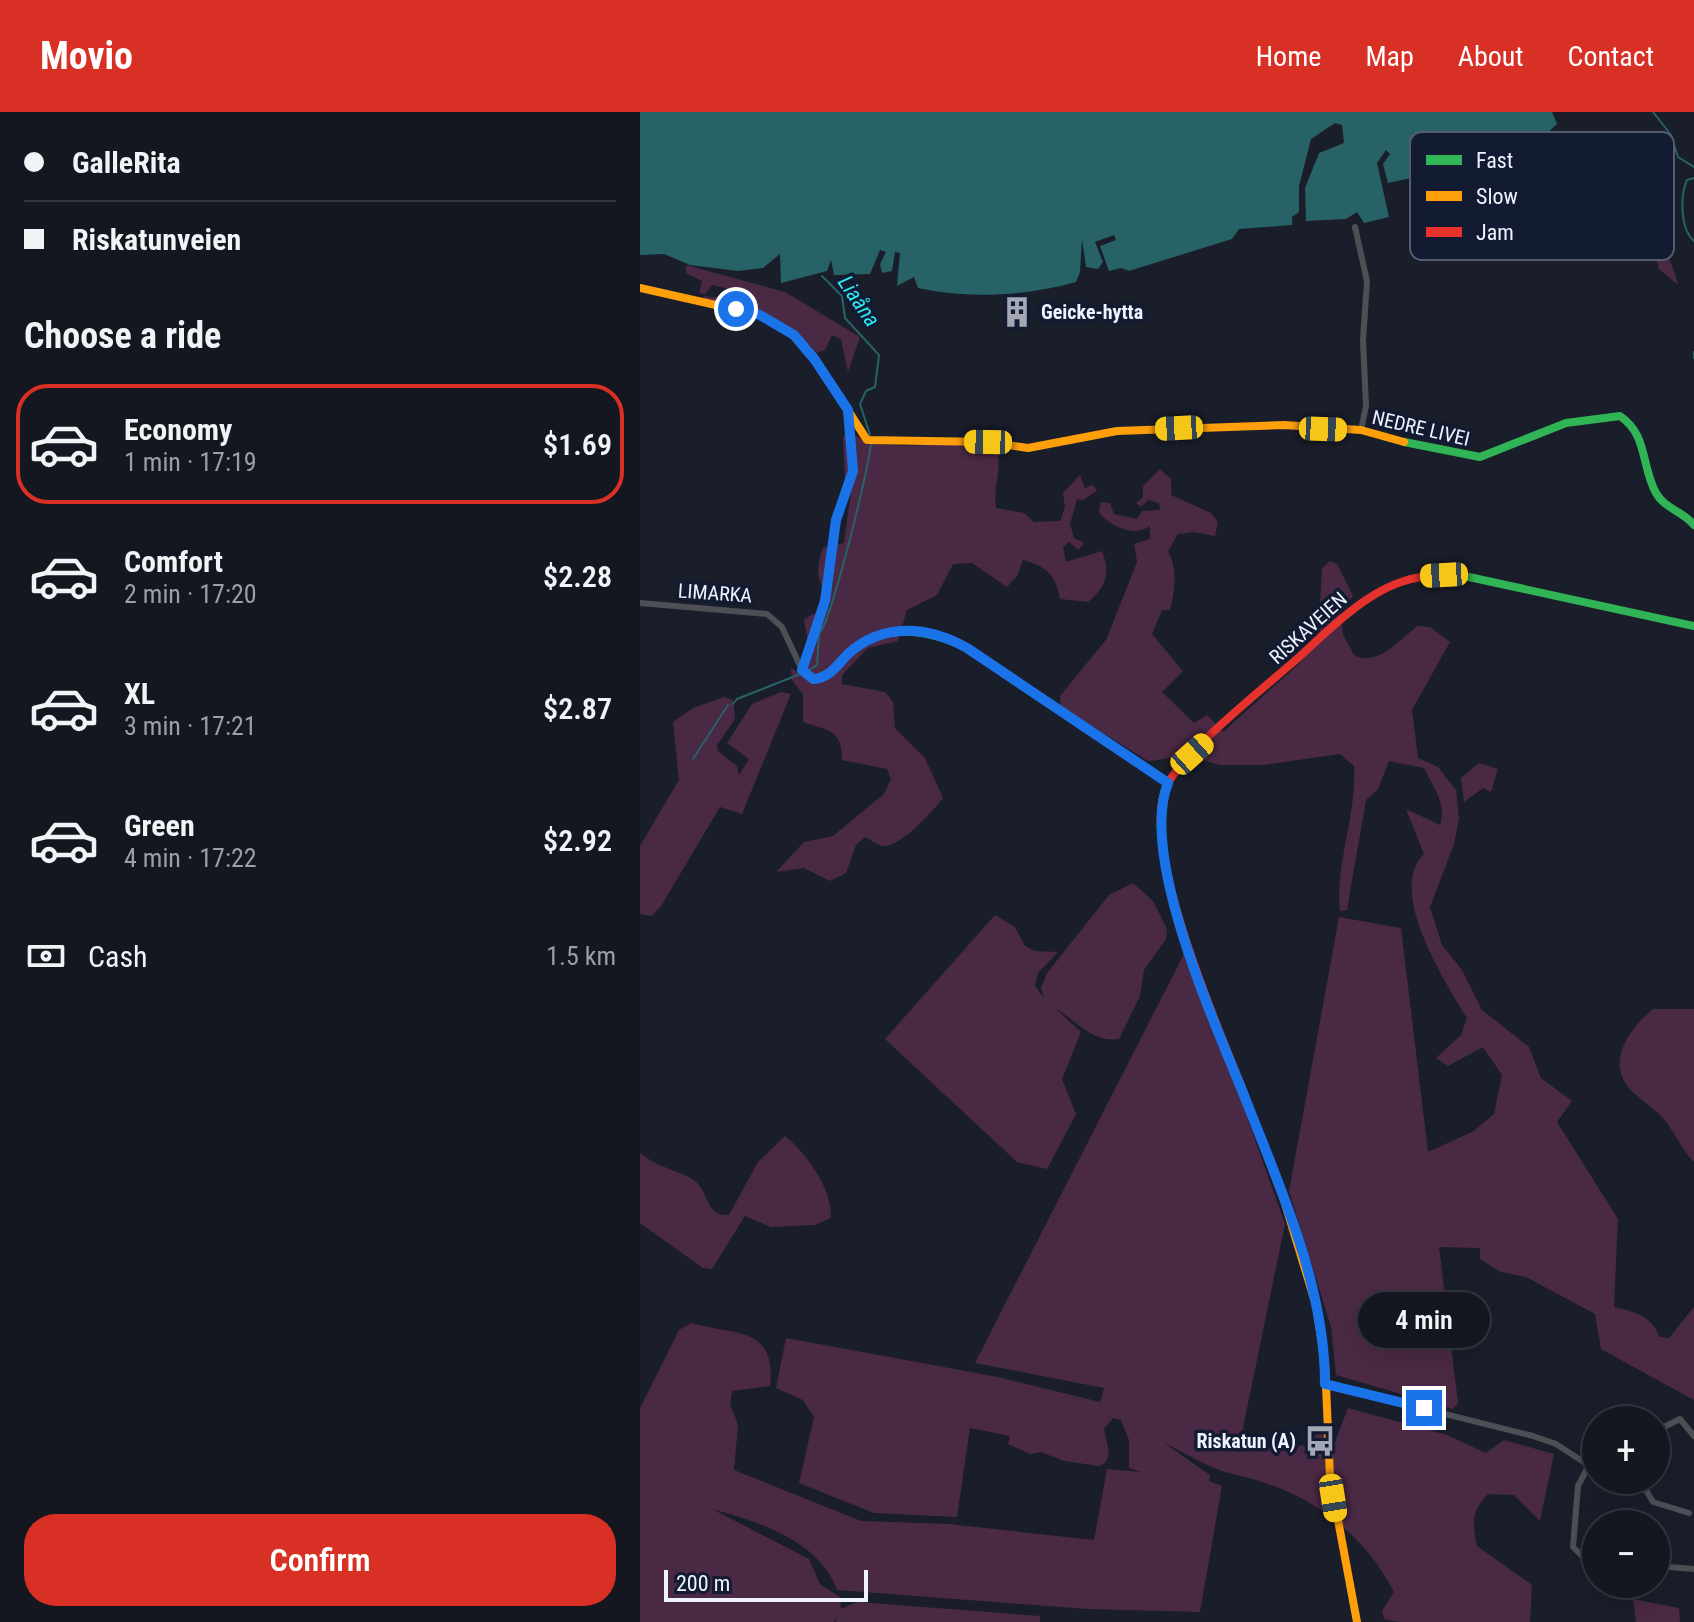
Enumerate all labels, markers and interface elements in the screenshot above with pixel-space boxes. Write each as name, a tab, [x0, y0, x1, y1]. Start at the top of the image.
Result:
text: Movio	[40, 34, 133, 78]
text: Home	[1256, 40, 1321, 73]
text: Map	[1365, 40, 1414, 73]
text: About	[1458, 40, 1524, 73]
text: Contact	[1568, 40, 1654, 73]
legend	[1410, 132, 1674, 260]
text: GalleRita	[72, 145, 181, 180]
text: Fast	[1476, 148, 1513, 173]
text: Slow	[1476, 184, 1518, 209]
text: Jam	[1476, 220, 1514, 245]
text: Riskatunveien	[72, 222, 241, 257]
water label: Liaåna	[833, 271, 885, 331]
route start	[718, 291, 754, 327]
building icon: Geicke-hytta	[1000, 295, 1034, 329]
place label: Geicke-hytta	[1041, 300, 1143, 324]
text: Choose a ride	[24, 315, 221, 357]
street label: NEDRE LIVEI	[1370, 405, 1472, 451]
icon: car	[28, 408, 100, 480]
text: Economy	[124, 412, 232, 447]
car	[1154, 415, 1204, 441]
car	[1299, 416, 1347, 442]
text: $1.69	[543, 427, 612, 462]
car	[964, 430, 1012, 454]
text: 1 min · 17:19	[124, 447, 257, 477]
icon: car	[28, 540, 100, 612]
text: Comfort	[124, 544, 223, 579]
text: $2.28	[543, 559, 612, 594]
car	[1419, 562, 1469, 588]
street label: LIMARKA	[677, 578, 753, 608]
text: 2 min · 17:20	[124, 579, 257, 609]
street label: RISKAVEIEN	[1264, 587, 1352, 669]
icon: car	[28, 672, 100, 744]
text: XL	[124, 676, 155, 711]
text: $2.87	[543, 691, 612, 726]
text: 3 min · 17:21	[124, 711, 257, 741]
car	[1166, 729, 1218, 779]
icon: car	[28, 804, 100, 876]
text: Green	[124, 808, 195, 843]
text: $2.92	[543, 823, 612, 858]
text: 4 min · 17:22	[124, 843, 257, 873]
icon: cash	[24, 934, 68, 978]
text: Cash	[88, 939, 148, 974]
text: 1.5 km	[546, 941, 616, 971]
callout: 4 min	[1358, 1292, 1490, 1348]
text: 4 min	[1395, 1305, 1453, 1335]
route end	[1406, 1390, 1442, 1426]
map controls	[1582, 1406, 1670, 1598]
button: +	[1582, 1406, 1670, 1494]
bus stop icon: Riskatun (A)	[1303, 1424, 1337, 1458]
place label: Riskatun (A)	[1197, 1429, 1296, 1453]
car	[1317, 1472, 1349, 1524]
button: −	[1582, 1510, 1670, 1598]
button: Confirm	[24, 1514, 616, 1606]
scale bar	[664, 1566, 868, 1602]
text: 200 m	[676, 1571, 730, 1596]

